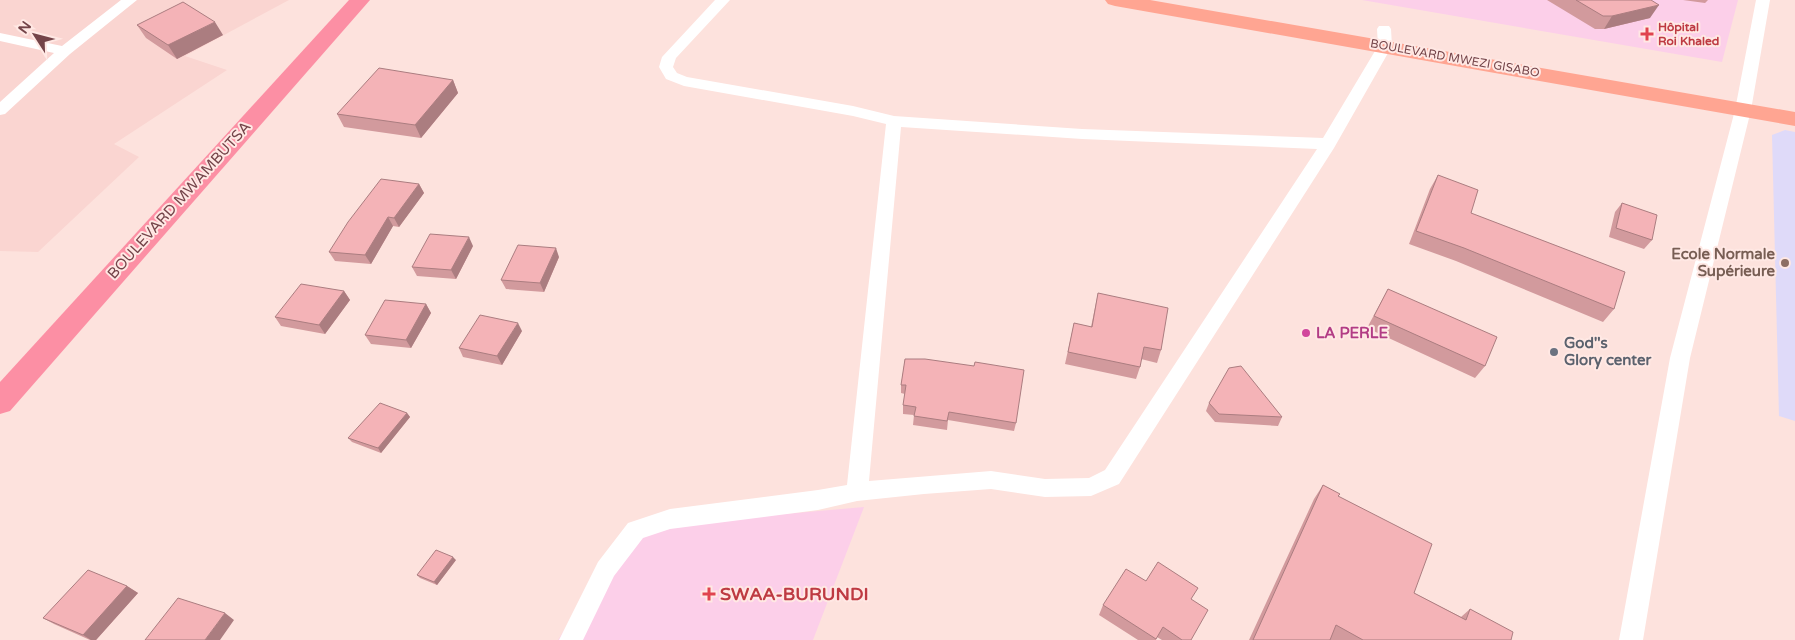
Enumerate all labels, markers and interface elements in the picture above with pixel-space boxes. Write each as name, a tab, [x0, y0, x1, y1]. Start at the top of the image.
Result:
north arrow	[10, 10, 60, 60]
text: N	[15, 18, 35, 37]
place label: Hôpital Roi Khaled	[1658, 20, 1719, 48]
marker: Hôpital Roi Khaled	[1640, 27, 1654, 41]
street label: BOULEVARD MWEZI GISABO	[1369, 36, 1541, 80]
street label: BOULEVARD MWAMBUTSA	[104, 118, 254, 282]
place label: Ecole Normale Supérieure	[1671, 245, 1776, 281]
marker: Ecole Normale Supérieure	[1779, 257, 1791, 269]
place label: LA PERLE	[1316, 324, 1388, 342]
marker: LA PERLE	[1300, 327, 1312, 339]
place label: God''s Glory center	[1564, 334, 1651, 370]
marker: God''s Glory center	[1548, 346, 1560, 358]
place label: SWAA-BURUNDI	[720, 583, 869, 605]
marker: SWAA-BURUNDI	[702, 587, 716, 601]

